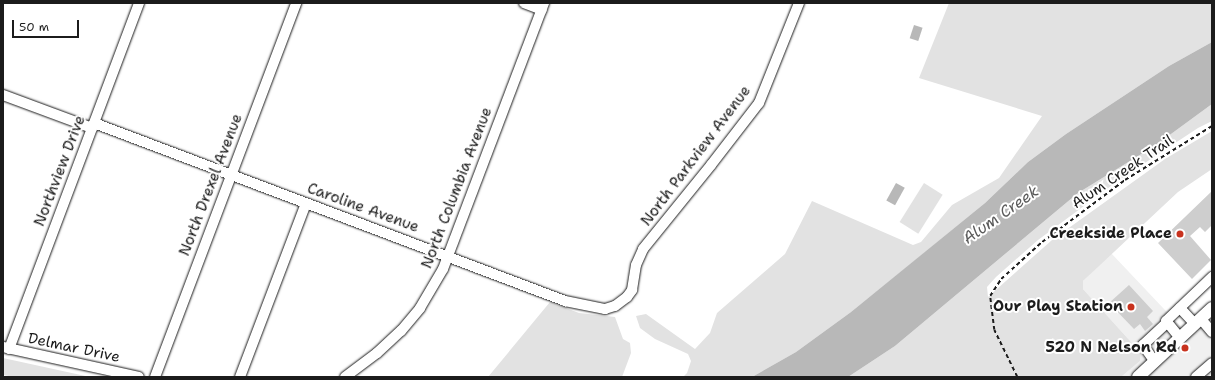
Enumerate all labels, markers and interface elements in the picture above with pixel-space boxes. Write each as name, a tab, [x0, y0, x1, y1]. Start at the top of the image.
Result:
scale bar	[14, 12, 81, 38]
text: 50 m	[19, 19, 49, 35]
street label: North Parkview Avenue	[637, 82, 755, 230]
street label: North Columbia Avenue	[418, 105, 496, 271]
street label: North Drexel Avenue	[176, 111, 246, 259]
street label: Northview Drive	[31, 113, 89, 229]
street label: Alum Creek Trail	[1069, 131, 1177, 213]
street label: Caroline Avenue	[305, 179, 421, 237]
water label: Alum Creek	[959, 182, 1043, 248]
place label: Creekside Place	[1050, 225, 1172, 243]
marker: Creekside Place	[1175, 229, 1185, 239]
place label: Our Play Station	[993, 298, 1123, 316]
marker: Our Play Station	[1126, 302, 1136, 312]
street label: Delmar Drive	[26, 329, 122, 367]
place label: 520 N Nelson Rd	[1046, 339, 1177, 357]
marker: 520 N Nelson Rd	[1180, 343, 1190, 353]

